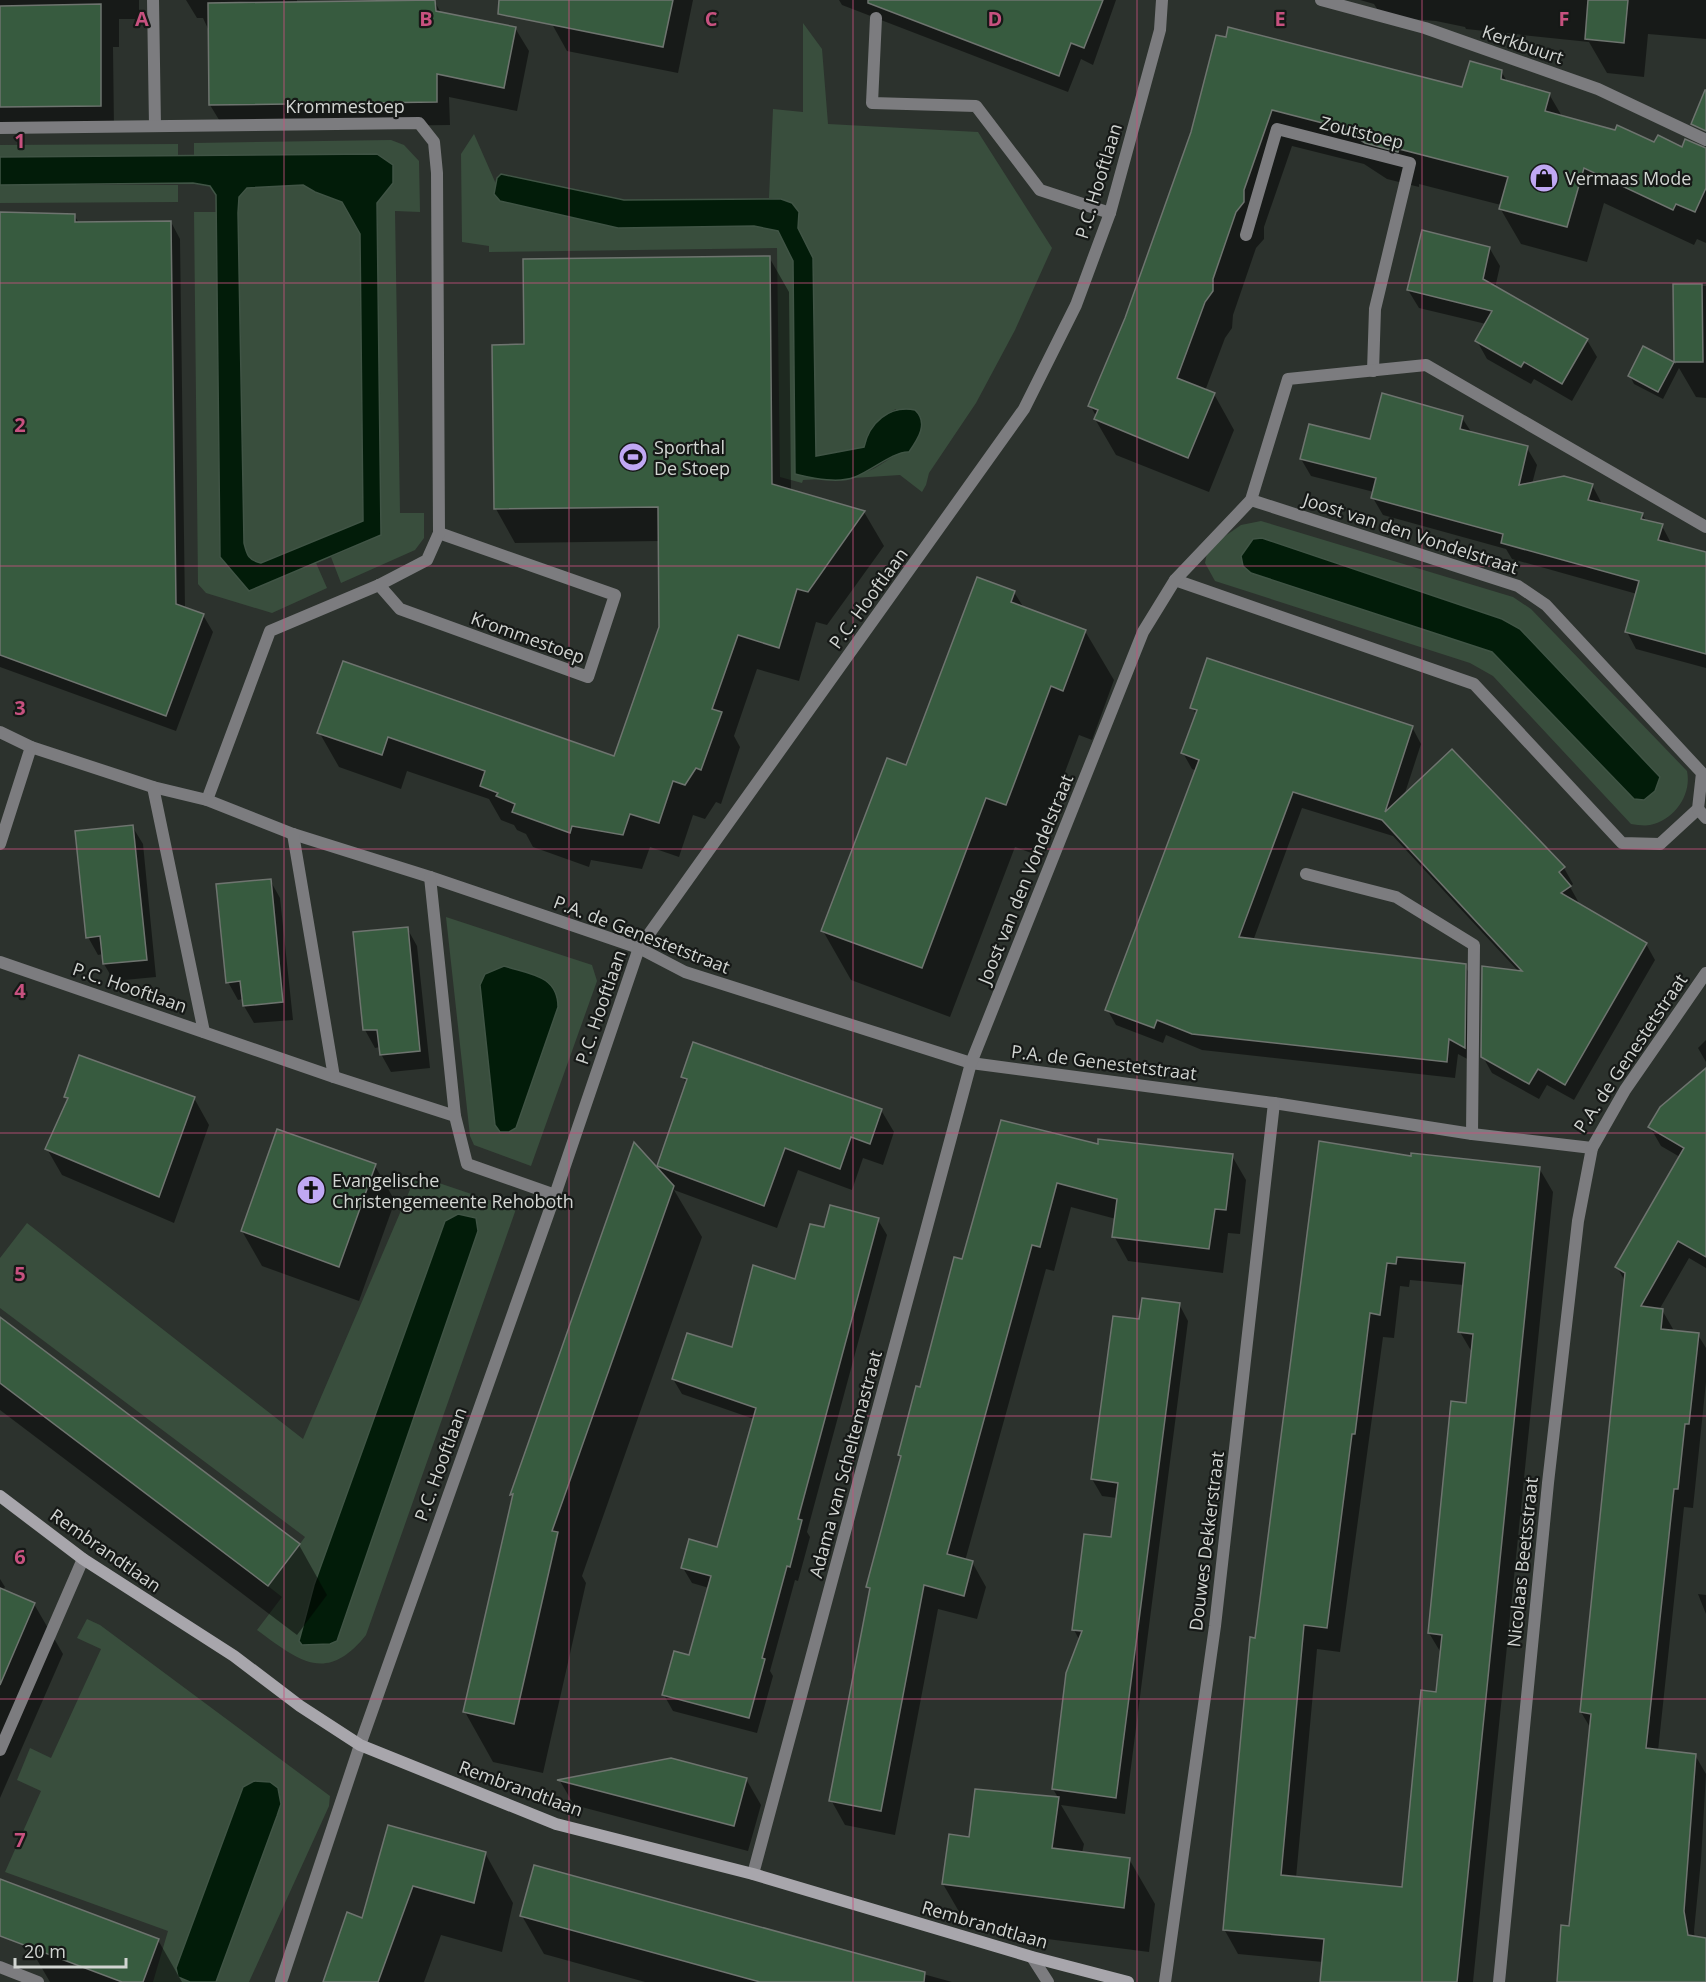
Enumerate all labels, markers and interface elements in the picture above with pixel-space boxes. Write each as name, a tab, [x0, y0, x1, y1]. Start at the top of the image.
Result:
text: A	[135, 5, 149, 32]
text: B	[419, 5, 433, 32]
text: C	[705, 5, 718, 32]
text: D	[988, 5, 1002, 32]
text: E	[1274, 5, 1286, 32]
text: F	[1559, 5, 1569, 32]
street label: Kerkbuurt	[1479, 19, 1567, 69]
street label: Krommestoep	[285, 94, 405, 118]
street label: Zoutstoep	[1318, 110, 1406, 154]
street label: P.C. Hooftlaan	[1069, 120, 1127, 242]
text: 1	[14, 127, 26, 154]
shop icon: Vermaas Mode	[1528, 162, 1560, 194]
place label: Vermaas Mode	[1565, 166, 1691, 190]
text: 2	[14, 411, 26, 438]
place label: Sporthal De Stoep	[654, 435, 730, 480]
sports icon: Sporthal De Stoep	[617, 441, 649, 473]
street label: Joost van den Vondelstraat	[1299, 486, 1522, 579]
street label: P.C. Hooftlaan	[823, 543, 913, 653]
street label: Krommestoep	[468, 605, 588, 669]
text: 3	[14, 694, 26, 721]
street label: Joost van den Vondelstraat	[971, 770, 1078, 990]
street label: P.A. de Genestetstraat	[551, 889, 733, 979]
street label: P.C. Hooftlaan	[569, 947, 631, 1067]
street label: P.C. Hooftlaan	[70, 956, 190, 1018]
street label: P.A. de Genestetstraat	[1568, 969, 1692, 1137]
text: 4	[14, 977, 26, 1004]
street label: P.A. de Genestetstraat	[1010, 1039, 1198, 1085]
place label: Evangelische Christengemeente Rehoboth	[332, 1168, 574, 1213]
church icon: Evangelische Christengemeente Rehoboth	[295, 1174, 327, 1206]
text: 5	[14, 1260, 26, 1287]
street label: Adama van Scheltemastraat	[803, 1348, 887, 1580]
street label: P.C. Hooftlaan	[408, 1404, 472, 1524]
street label: Douwes Dekkerstraat	[1183, 1450, 1229, 1632]
street label: Nicolaas Beetsstraat	[1501, 1476, 1543, 1648]
street label: Rembrandtlaan	[46, 1503, 166, 1597]
text: 6	[14, 1543, 26, 1570]
street label: Rembrandtlaan	[456, 1754, 586, 1822]
text: 7	[14, 1826, 26, 1853]
street label: Rembrandtlaan	[919, 1895, 1051, 1953]
scale bar	[15, 1931, 126, 1969]
text: 20 m	[24, 1939, 66, 1963]

